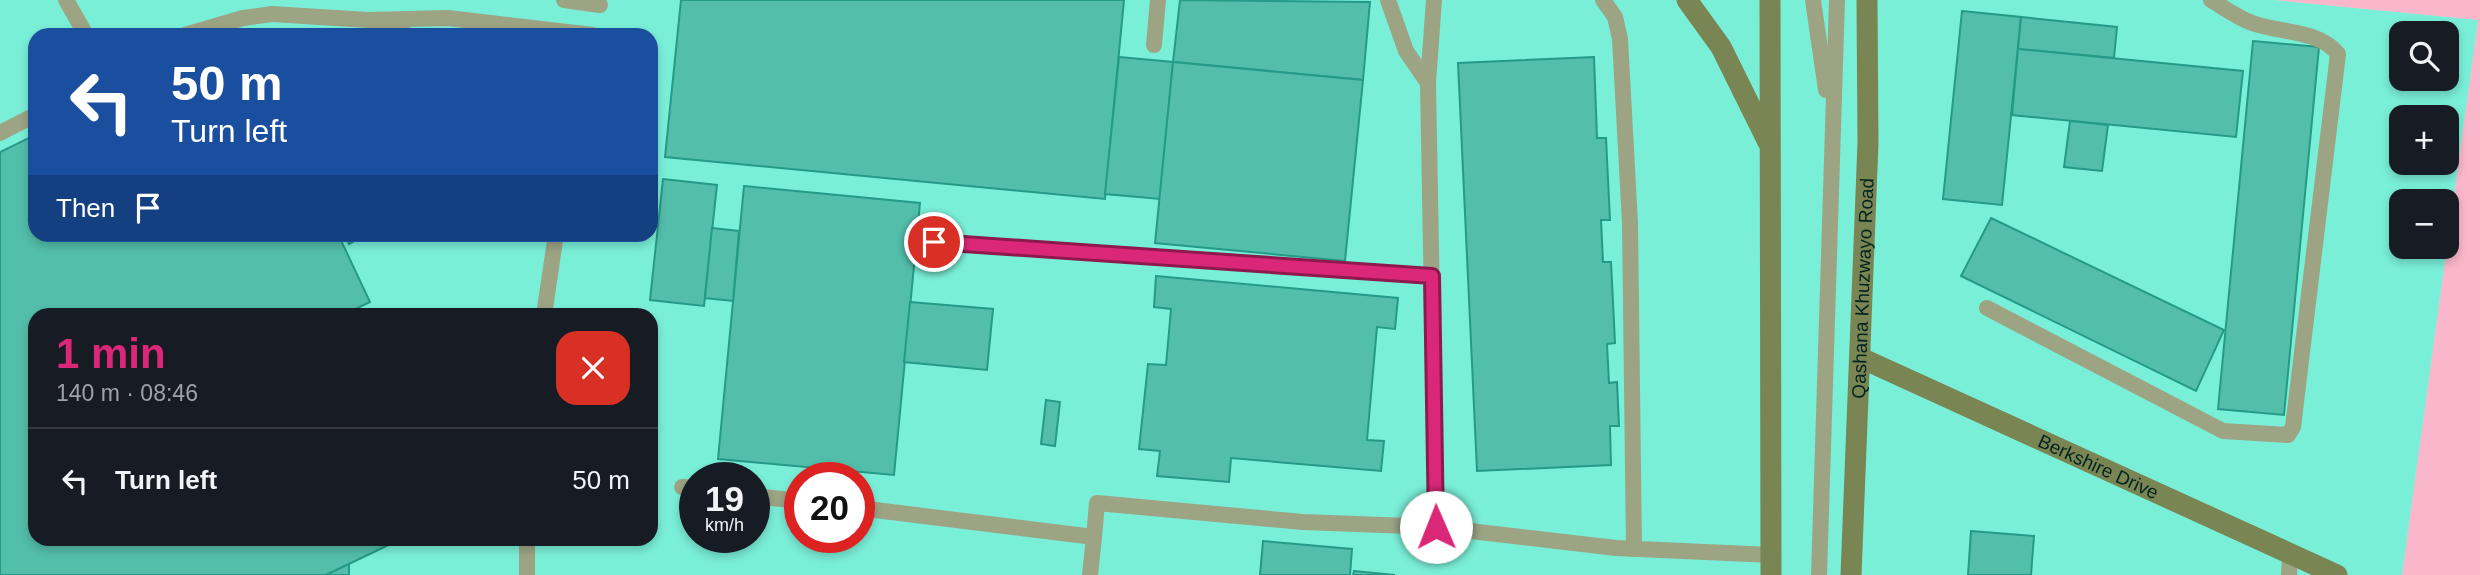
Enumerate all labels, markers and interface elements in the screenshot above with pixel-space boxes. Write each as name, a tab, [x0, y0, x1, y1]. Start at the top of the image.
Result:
map controls	[2389, 21, 2459, 259]
button: search	[2389, 21, 2459, 91]
icon: left	[56, 56, 147, 147]
text: 50 m	[171, 56, 283, 110]
button: +	[2389, 105, 2459, 175]
text: Turn left	[171, 113, 287, 149]
street label: Qashana Khuzwayo Road	[1848, 177, 1878, 399]
icon: arrive	[129, 189, 167, 227]
button: −	[2389, 189, 2459, 259]
text: Then	[56, 193, 115, 223]
pin	[904, 212, 964, 272]
icon: arrive	[915, 223, 953, 261]
text: 1 min	[56, 330, 166, 377]
button: close	[556, 331, 630, 405]
text: 140 m · 08:46	[56, 380, 198, 406]
street label: Berkshire Drive	[2035, 430, 2162, 503]
icon: left	[56, 462, 94, 500]
speed limit sign: 20	[784, 462, 875, 553]
text: Turn left	[115, 465, 217, 495]
text: 50 m	[572, 465, 630, 495]
text: 19	[705, 479, 744, 518]
position arrow	[1399, 490, 1473, 564]
text: km/h	[705, 515, 744, 535]

